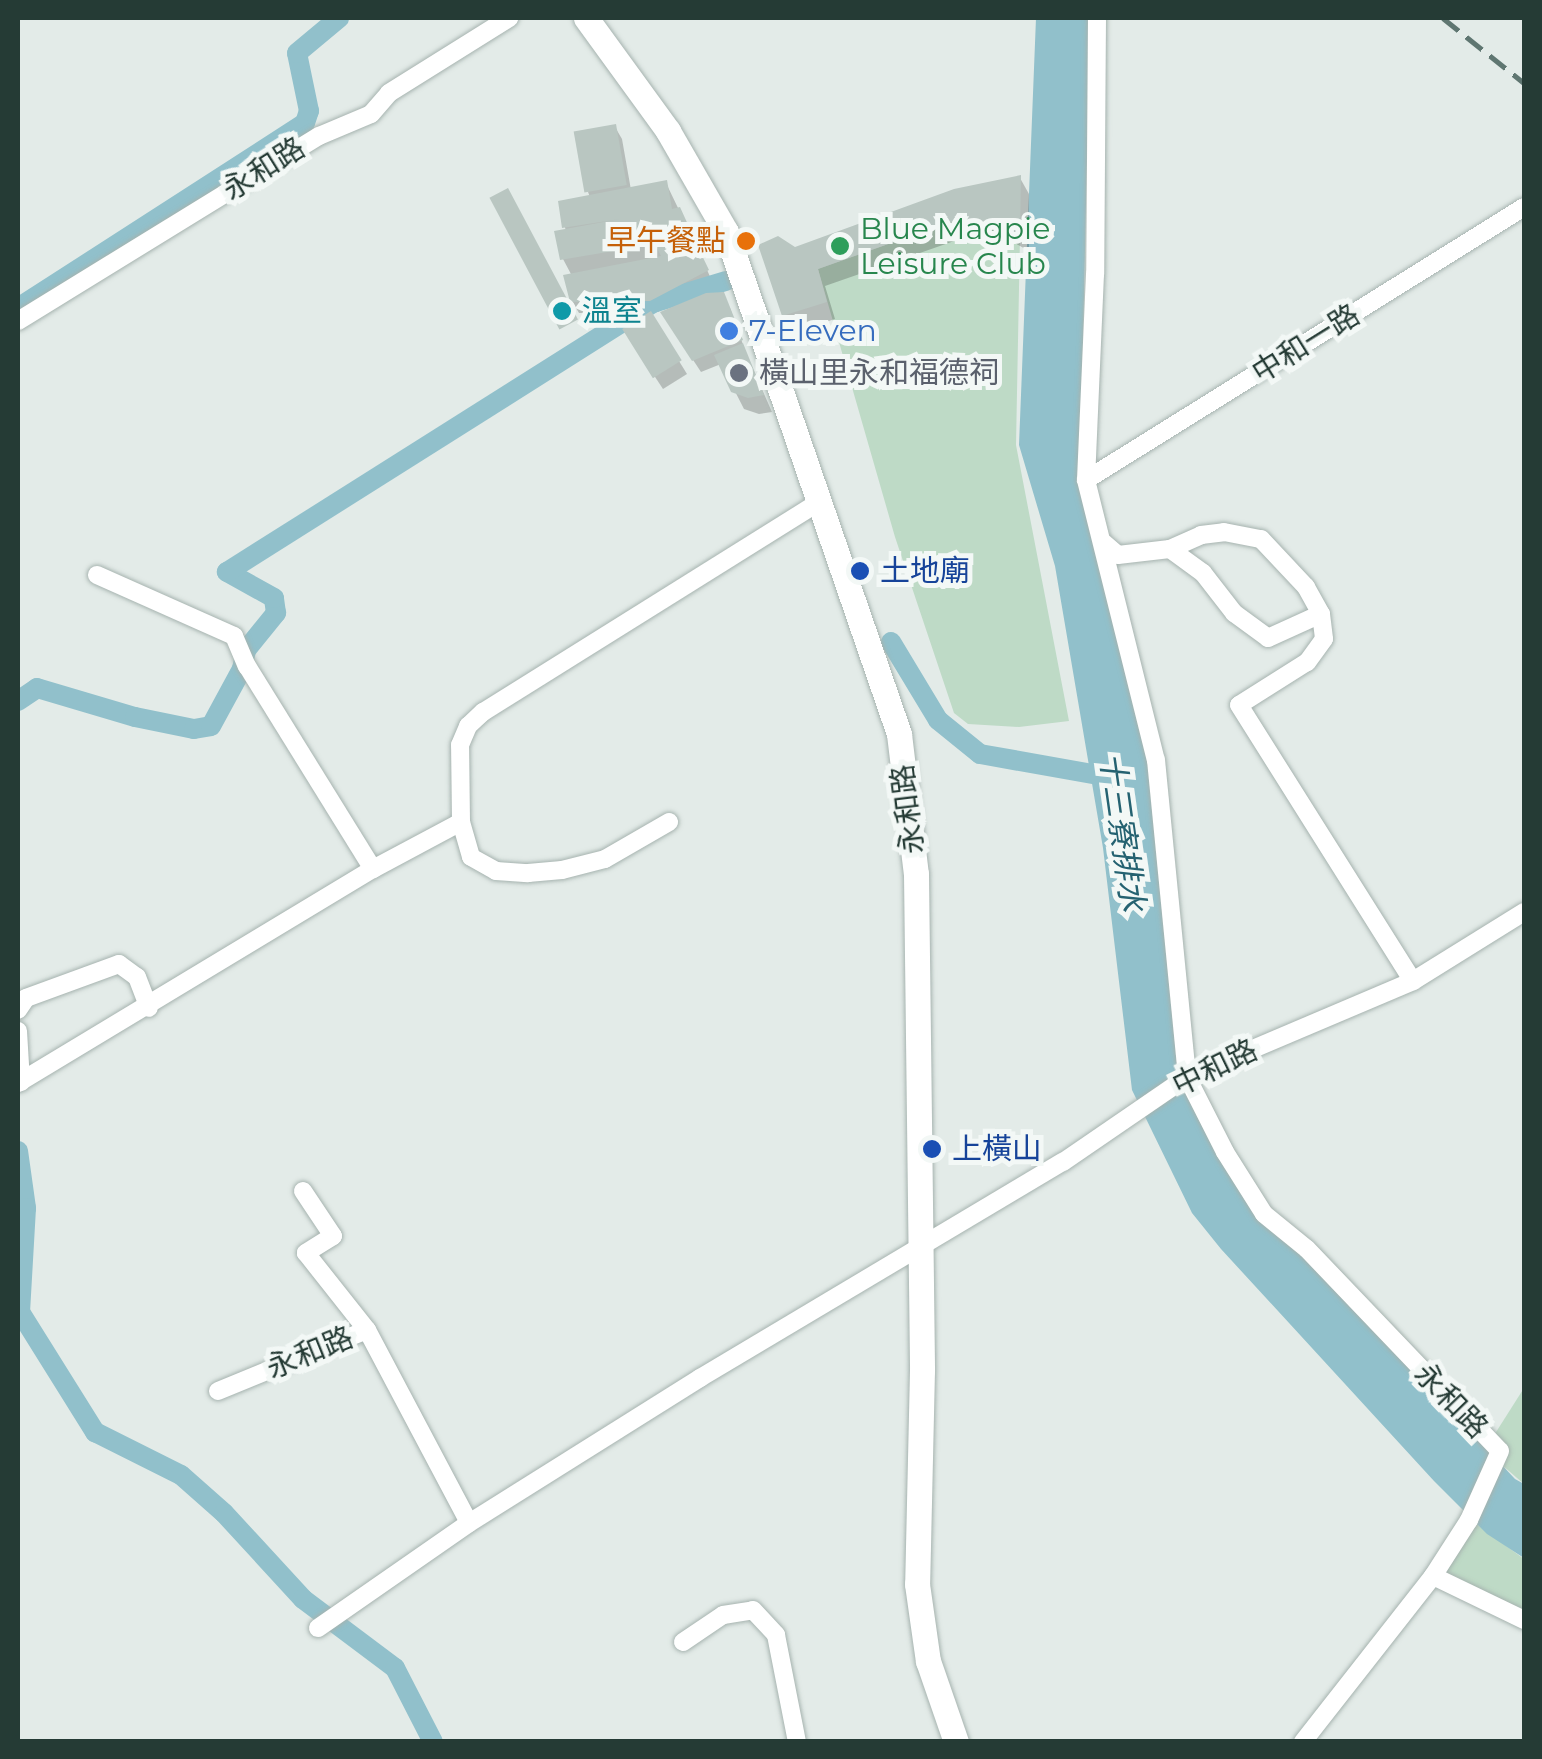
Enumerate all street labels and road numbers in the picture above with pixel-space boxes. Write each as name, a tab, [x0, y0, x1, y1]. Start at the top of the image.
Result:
street label: 永和路	[216, 130, 312, 208]
street label: 中和一路	[1246, 297, 1366, 391]
street label: 永和路	[885, 762, 931, 856]
street label: 中和路	[1167, 1032, 1263, 1104]
street label: 永和路	[262, 1319, 358, 1387]
street label: 永和路	[1407, 1356, 1495, 1446]

